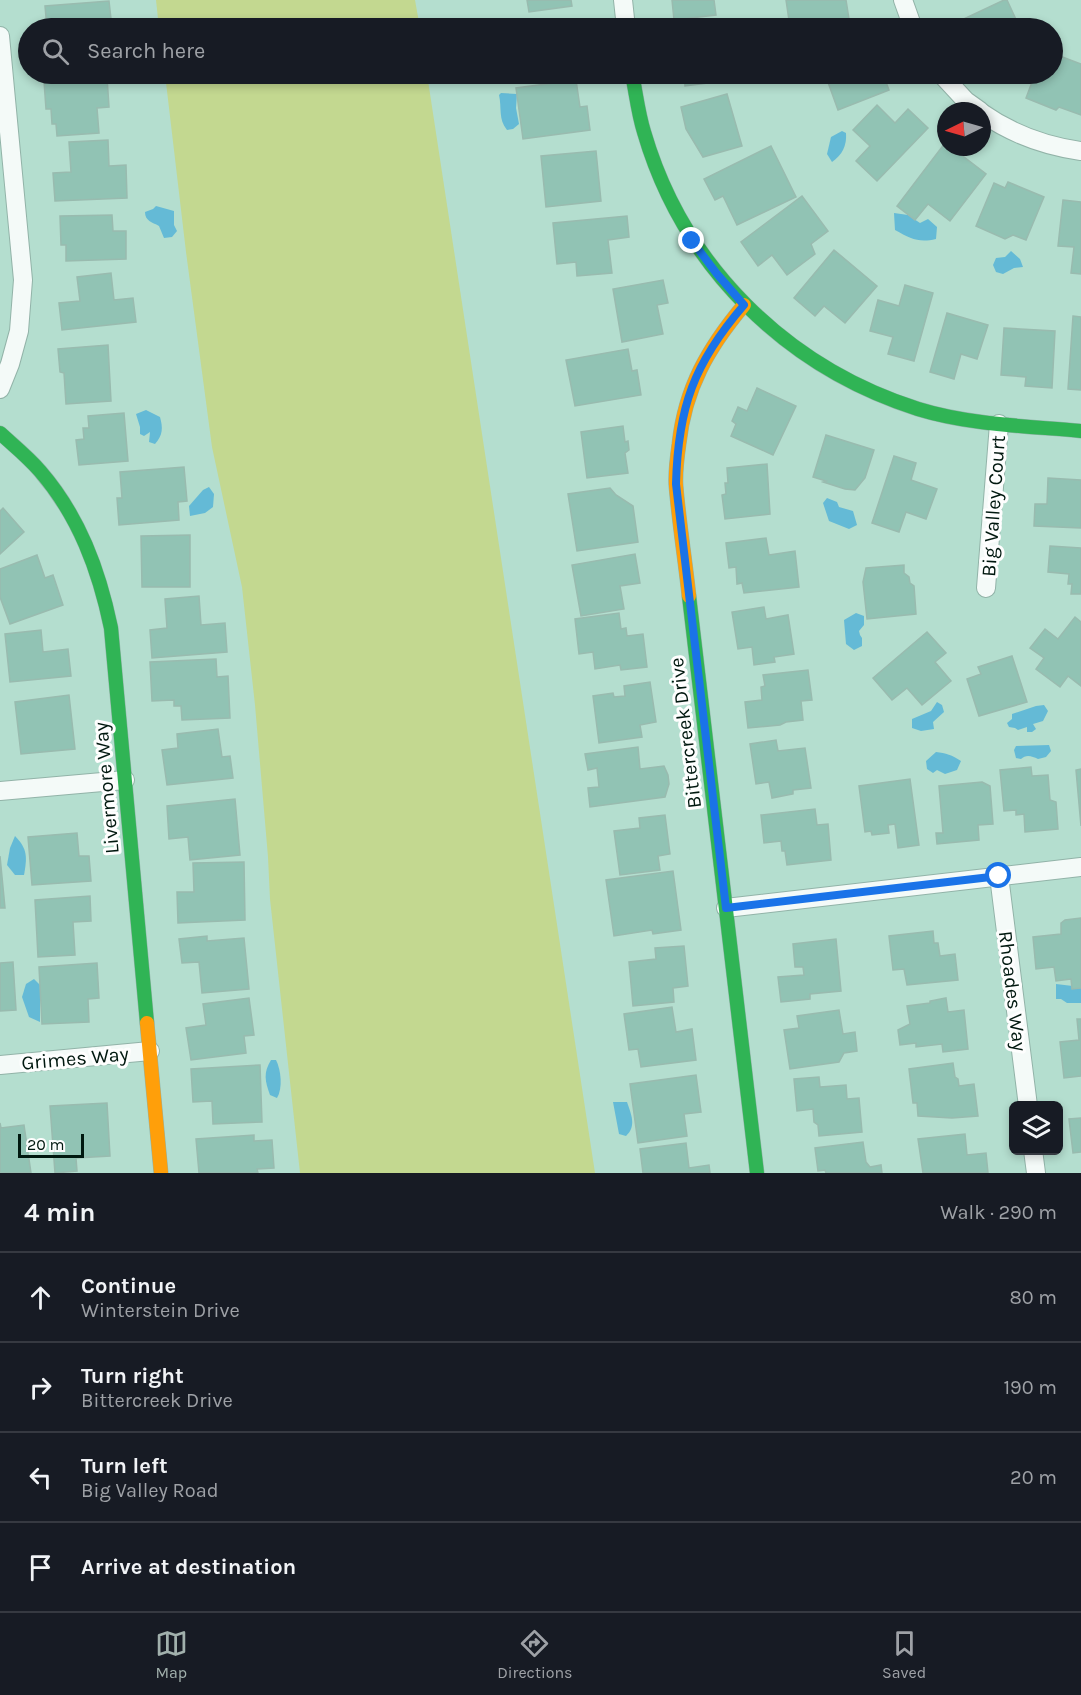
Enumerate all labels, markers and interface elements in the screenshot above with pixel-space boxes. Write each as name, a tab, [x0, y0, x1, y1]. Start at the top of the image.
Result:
search box	[18, 18, 1063, 84]
icon: search	[39, 35, 72, 68]
text: Search here	[87, 38, 205, 64]
north arrow	[937, 102, 991, 156]
route end	[678, 227, 704, 253]
street label: Big Valley Court	[977, 434, 1010, 577]
street label: Bittercreek Drive	[665, 656, 706, 810]
street label: Livermore Way	[89, 721, 124, 855]
route start	[985, 862, 1011, 888]
street label: Rhoades Way	[994, 930, 1031, 1053]
street label: Grimes Way	[20, 1042, 130, 1075]
map controls	[1009, 1101, 1063, 1155]
button: layers	[1009, 1101, 1063, 1155]
scale bar	[18, 1131, 84, 1158]
text: 20 m	[27, 1135, 65, 1154]
text: 4 min	[24, 1197, 95, 1228]
text: Walk · 290 m	[940, 1201, 1057, 1224]
text: Continue	[81, 1273, 176, 1299]
icon: ahead	[24, 1281, 57, 1314]
text: 80 m	[1009, 1286, 1057, 1309]
text: Winterstein Drive	[81, 1299, 240, 1322]
text: Turn right	[81, 1363, 184, 1389]
icon: right	[24, 1371, 57, 1404]
text: 190 m	[1003, 1376, 1057, 1399]
text: Bittercreek Drive	[81, 1389, 233, 1412]
text: Turn left	[81, 1453, 168, 1479]
icon: left	[24, 1461, 57, 1494]
text: 20 m	[1010, 1466, 1057, 1489]
text: Big Valley Road	[81, 1479, 219, 1502]
icon: arrive	[24, 1551, 57, 1584]
text: Arrive at destination	[81, 1554, 296, 1580]
tab: Map	[155, 1627, 188, 1682]
tab: Directions	[497, 1627, 572, 1682]
tab: Saved	[882, 1627, 926, 1682]

